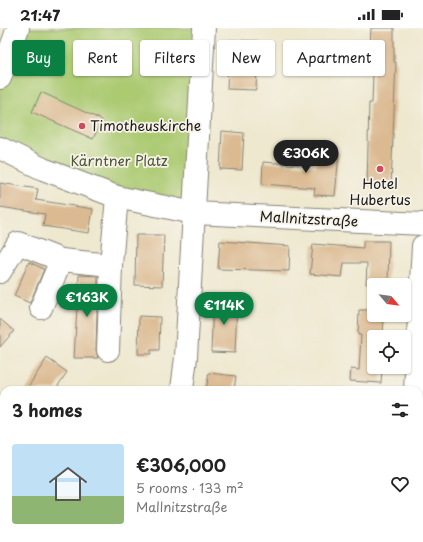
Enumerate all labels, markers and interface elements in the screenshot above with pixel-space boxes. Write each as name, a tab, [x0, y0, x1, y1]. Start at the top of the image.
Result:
text: 21:47	[20, 3, 60, 26]
chip: Buy	[12, 40, 65, 76]
chip: Rent	[73, 40, 132, 76]
chip: Filters	[140, 40, 209, 76]
chip: New	[217, 40, 275, 76]
chip: Apartment	[283, 40, 385, 76]
place label: Timotheuskirche	[90, 115, 201, 136]
marker: Timotheuskirche	[77, 121, 87, 131]
pin: €306K	[278, 140, 334, 174]
text: €306K	[282, 143, 330, 162]
park label: Kärntner Platz	[70, 150, 168, 171]
marker: Hotel Hubertus	[375, 164, 385, 174]
place label: Hotel Hubertus	[349, 173, 411, 210]
street label: Mallnitzstraße	[259, 205, 359, 232]
north arrow	[367, 278, 411, 322]
map controls	[367, 278, 411, 374]
pin: €163K	[59, 284, 115, 318]
text: €163K	[65, 287, 109, 306]
pin: €114K	[196, 292, 252, 326]
text: €114K	[204, 295, 244, 314]
button: locate	[367, 330, 411, 374]
text: 3 homes	[12, 397, 82, 423]
icon: filters	[389, 399, 411, 421]
text: €306,000	[136, 452, 226, 478]
icon: home	[44, 460, 92, 508]
icon: heart	[389, 473, 411, 495]
text: 5 rooms · 133 m²	[136, 478, 244, 497]
text: Mallnitzstraße	[136, 497, 227, 516]

